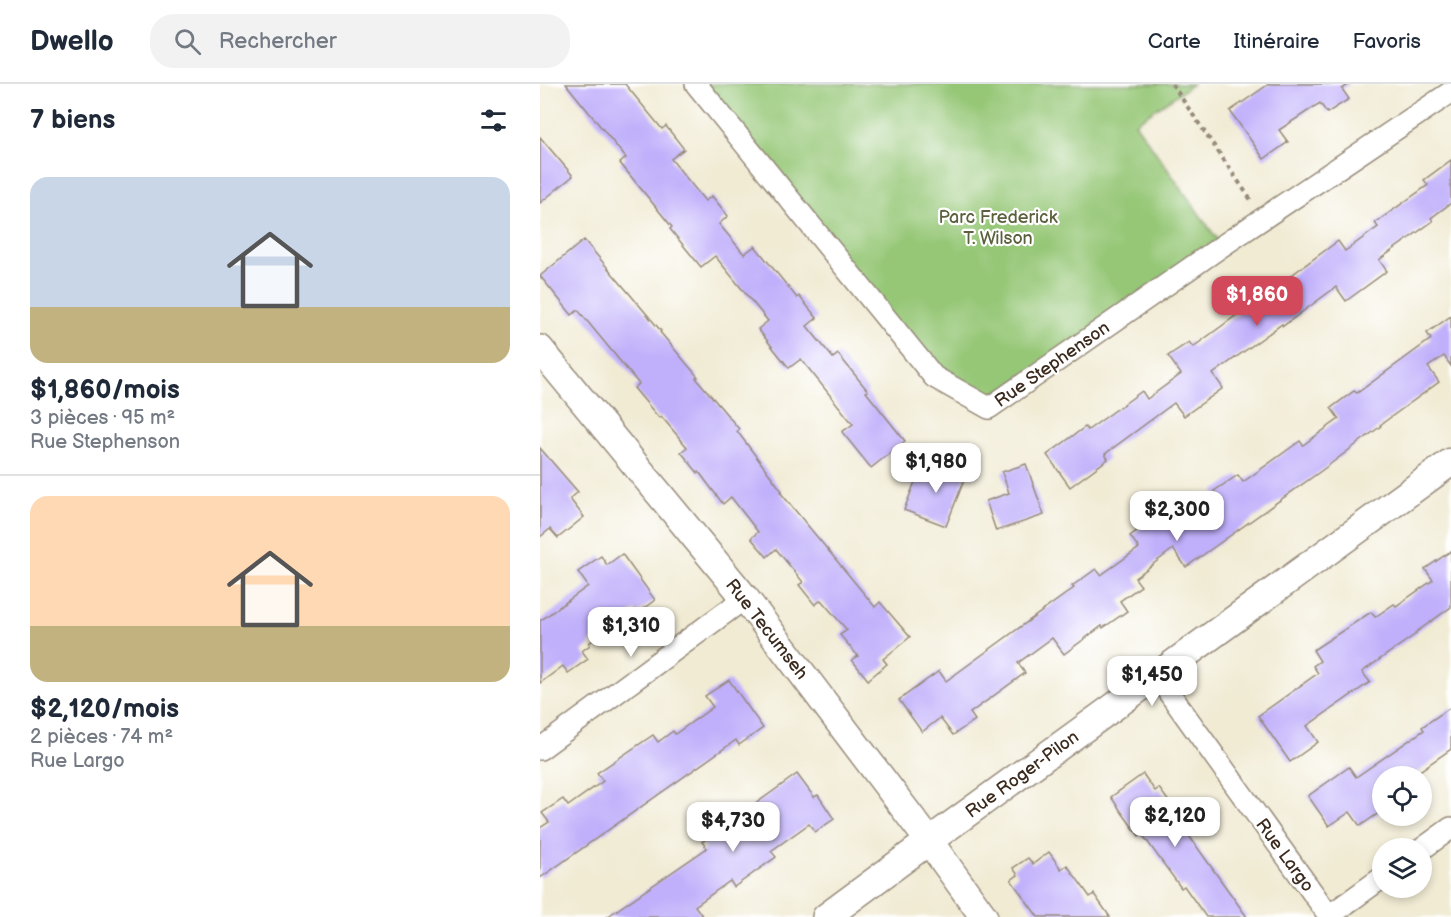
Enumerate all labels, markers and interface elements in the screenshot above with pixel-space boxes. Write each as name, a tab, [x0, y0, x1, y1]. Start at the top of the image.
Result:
search box	[150, 14, 570, 68]
text: Dwello	[30, 25, 114, 58]
icon: search	[171, 25, 204, 58]
text: Rechercher	[219, 28, 337, 55]
text: Carte	[1148, 29, 1201, 54]
text: Itinéraire	[1234, 29, 1320, 54]
text: Favoris	[1353, 29, 1421, 54]
icon: filters	[477, 104, 510, 137]
text: 7 biens	[30, 105, 115, 136]
park label: Parc Frederick T. Wilson	[939, 207, 1058, 249]
icon: home	[216, 216, 324, 324]
pin: $1,860	[1208, 276, 1306, 327]
text: $1,860	[1226, 283, 1288, 307]
street label: Rue Stephenson	[991, 317, 1114, 412]
text: $1,860/mois	[30, 375, 180, 406]
text: 3 pièces · 95 m²	[30, 406, 175, 430]
text: Rue Stephenson	[30, 430, 180, 454]
pin: $1,980	[887, 443, 985, 494]
text: $1,980	[905, 450, 967, 474]
pin: $2,300	[1128, 491, 1226, 542]
text: $2,300	[1144, 498, 1210, 522]
icon: home	[216, 535, 324, 643]
street label: Rue Tecumseh	[721, 575, 812, 684]
pin: $1,310	[582, 607, 680, 658]
text: $1,310	[602, 614, 660, 638]
pin: $1,450	[1103, 656, 1201, 707]
text: $1,450	[1121, 663, 1183, 687]
text: $2,120/mois	[30, 694, 179, 725]
text: 2 pièces · 74 m²	[30, 725, 173, 749]
street label: Rue Roger-Pilon	[962, 726, 1083, 823]
text: Rue Largo	[30, 749, 125, 773]
map controls	[1372, 766, 1432, 898]
button: locate	[1372, 766, 1432, 826]
pin: $2,120	[1126, 797, 1224, 848]
pin: $4,730	[684, 802, 782, 853]
text: $2,120	[1144, 804, 1206, 828]
text: $4,730	[701, 809, 765, 833]
street label: Rue Largo	[1251, 815, 1318, 896]
button: layers	[1372, 838, 1432, 898]

